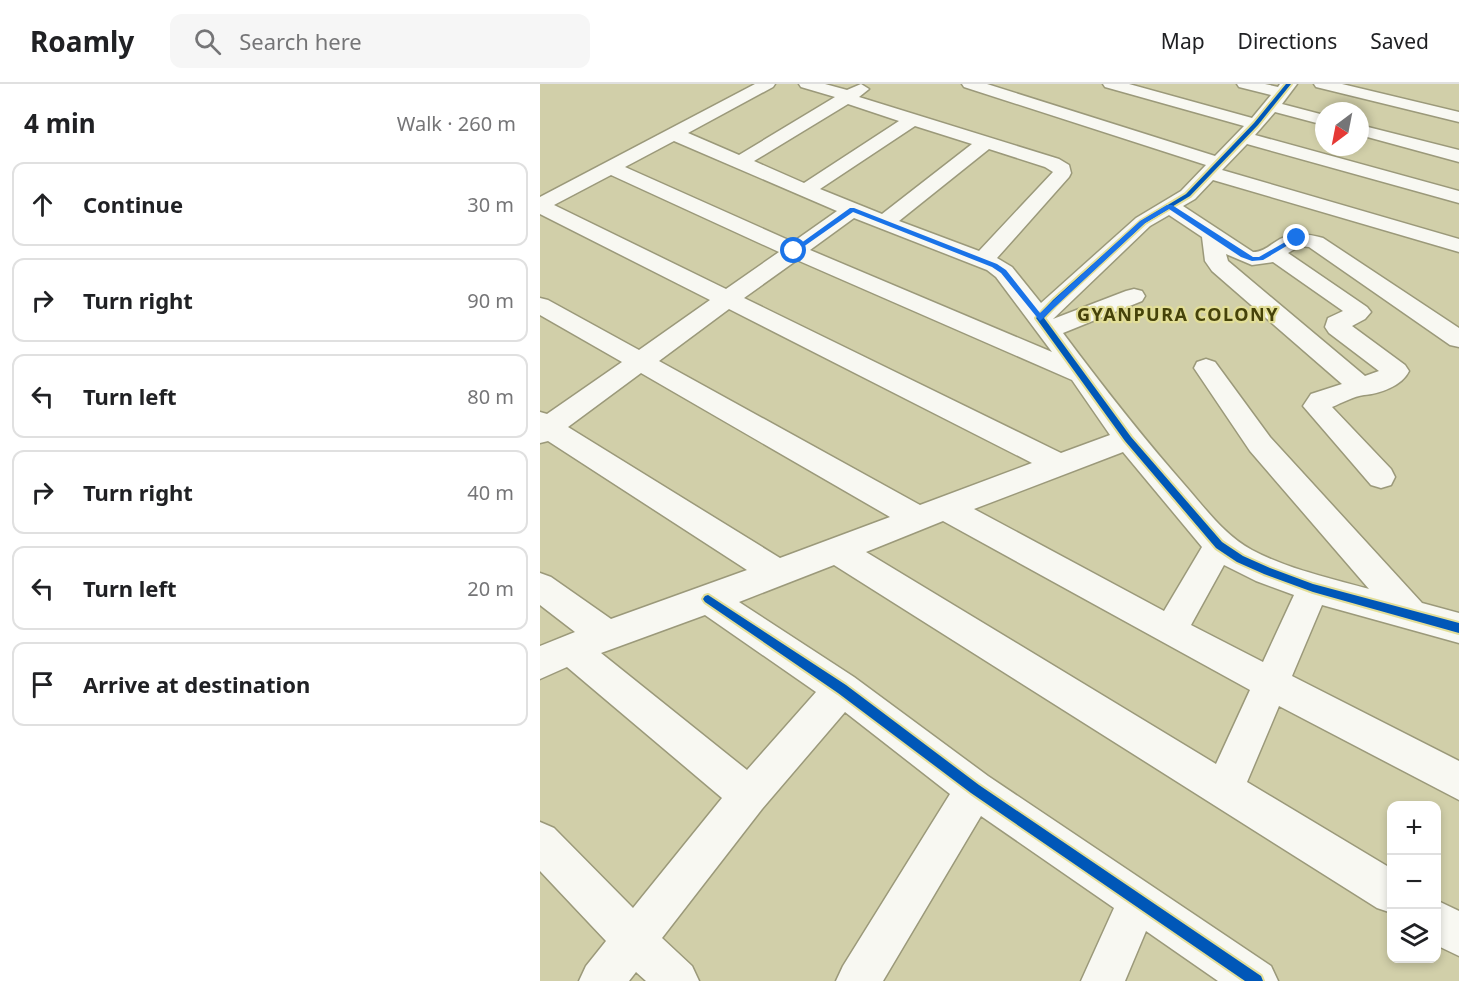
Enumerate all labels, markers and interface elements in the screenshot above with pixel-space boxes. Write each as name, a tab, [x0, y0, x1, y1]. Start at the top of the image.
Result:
search box	[170, 14, 590, 68]
text: Roamly	[30, 22, 134, 60]
icon: search	[191, 25, 224, 58]
text: Search here	[239, 26, 362, 56]
text: Map	[1161, 27, 1205, 55]
text: Directions	[1238, 27, 1337, 55]
text: Saved	[1370, 27, 1429, 55]
north arrow	[1315, 102, 1369, 156]
text: 4 min	[24, 105, 96, 141]
text: Walk · 260 m	[397, 110, 516, 137]
icon: ahead	[26, 188, 59, 221]
text: Continue	[83, 189, 183, 219]
text: 30 m	[467, 191, 514, 218]
route end	[1283, 224, 1309, 250]
route start	[780, 237, 806, 263]
icon: right	[26, 284, 59, 317]
text: Turn right	[83, 285, 193, 315]
text: 90 m	[467, 287, 514, 314]
district label: GYANPURA COLONY	[1077, 302, 1279, 326]
icon: left	[26, 380, 59, 413]
text: Turn left	[83, 381, 177, 411]
text: 80 m	[467, 383, 514, 410]
icon: right	[26, 476, 59, 509]
text: Turn right	[83, 477, 193, 507]
text: 40 m	[467, 479, 514, 506]
icon: left	[26, 572, 59, 605]
text: Turn left	[83, 573, 177, 603]
text: 20 m	[467, 575, 514, 602]
icon: arrive	[26, 668, 59, 701]
text: Arrive at destination	[83, 669, 310, 699]
map controls	[1387, 801, 1441, 963]
button: +	[1387, 801, 1441, 855]
button: −	[1387, 855, 1441, 909]
button: layers	[1387, 909, 1441, 963]

